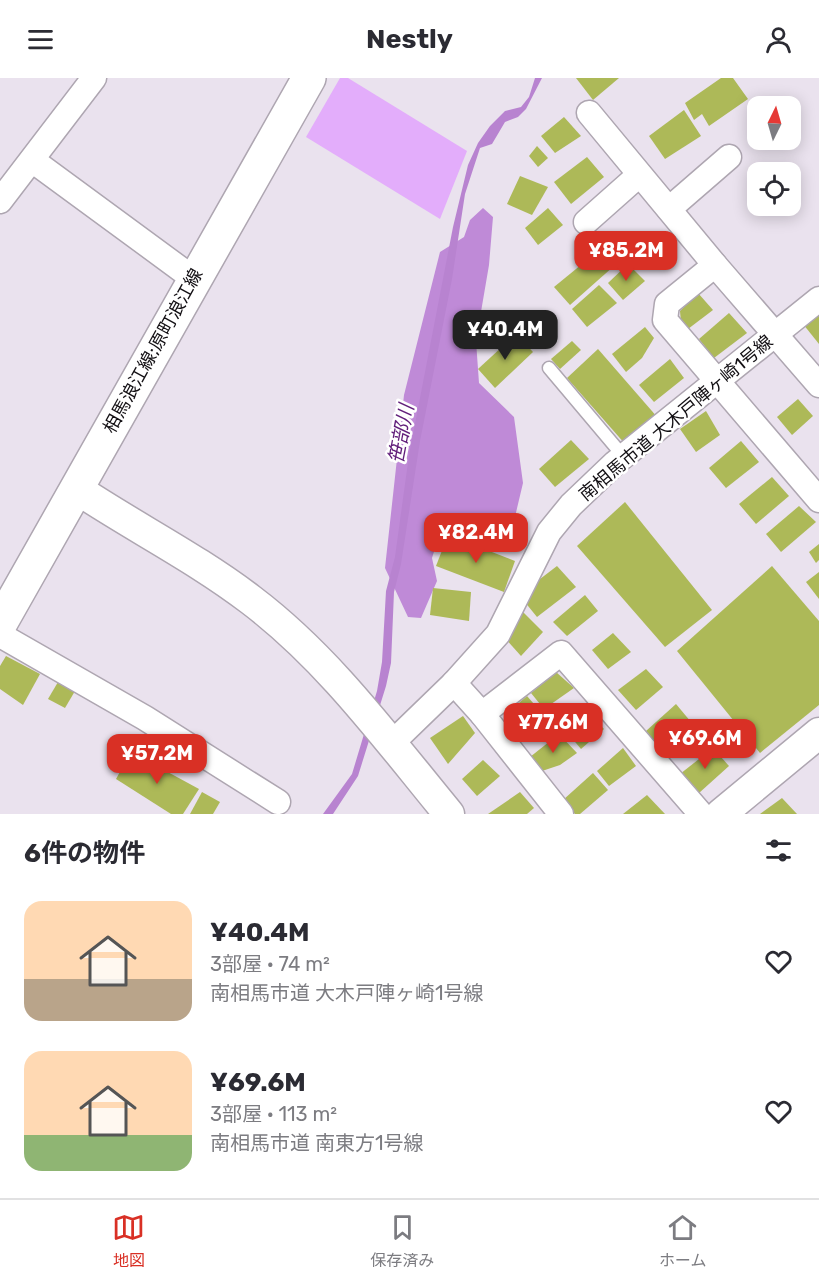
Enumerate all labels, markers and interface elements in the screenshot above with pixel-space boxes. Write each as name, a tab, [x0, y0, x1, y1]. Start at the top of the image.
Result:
icon: menu	[24, 23, 57, 56]
text: Nestly	[366, 23, 453, 55]
icon: person	[762, 23, 795, 56]
north arrow	[747, 96, 801, 150]
map controls	[747, 96, 801, 216]
button: locate	[747, 162, 801, 216]
pin: ¥85.2M	[577, 231, 675, 282]
text: ¥85.2M	[588, 238, 664, 262]
street label: 相馬浪江線;原町浪江線	[99, 265, 207, 437]
pin: ¥40.4M	[456, 310, 554, 361]
text: ¥40.4M	[467, 317, 543, 341]
street label: 南相馬市道 大木戸陣ヶ崎1号線	[575, 330, 777, 506]
water label: 笹部川	[383, 400, 419, 466]
pin: ¥82.4M	[427, 513, 525, 564]
text: ¥82.4M	[438, 520, 514, 544]
pin: ¥77.6M	[504, 703, 602, 754]
text: ¥77.6M	[518, 710, 588, 734]
pin: ¥69.6M	[656, 719, 754, 770]
text: ¥69.6M	[668, 726, 742, 750]
pin: ¥57.2M	[108, 734, 206, 785]
text: ¥57.2M	[121, 741, 193, 765]
icon: filters	[762, 834, 795, 867]
text: 6件の物件	[24, 838, 145, 869]
text: ¥40.4M	[210, 917, 310, 948]
icon: home	[72, 925, 144, 997]
icon: heart	[762, 945, 795, 978]
text: 3部屋 · 74 m²	[210, 952, 330, 976]
text: 南相馬市道 大木戸陣ヶ崎1号線	[210, 981, 483, 1005]
text: ¥69.6M	[210, 1067, 306, 1098]
icon: home	[72, 1075, 144, 1147]
icon: heart	[762, 1095, 795, 1128]
text: 3部屋 · 113 m²	[210, 1102, 337, 1126]
text: 南相馬市道 南東方1号線	[210, 1131, 423, 1155]
tab: 地図	[112, 1211, 145, 1271]
tab: 保存済み	[370, 1211, 434, 1271]
tab: ホーム	[659, 1211, 707, 1271]

